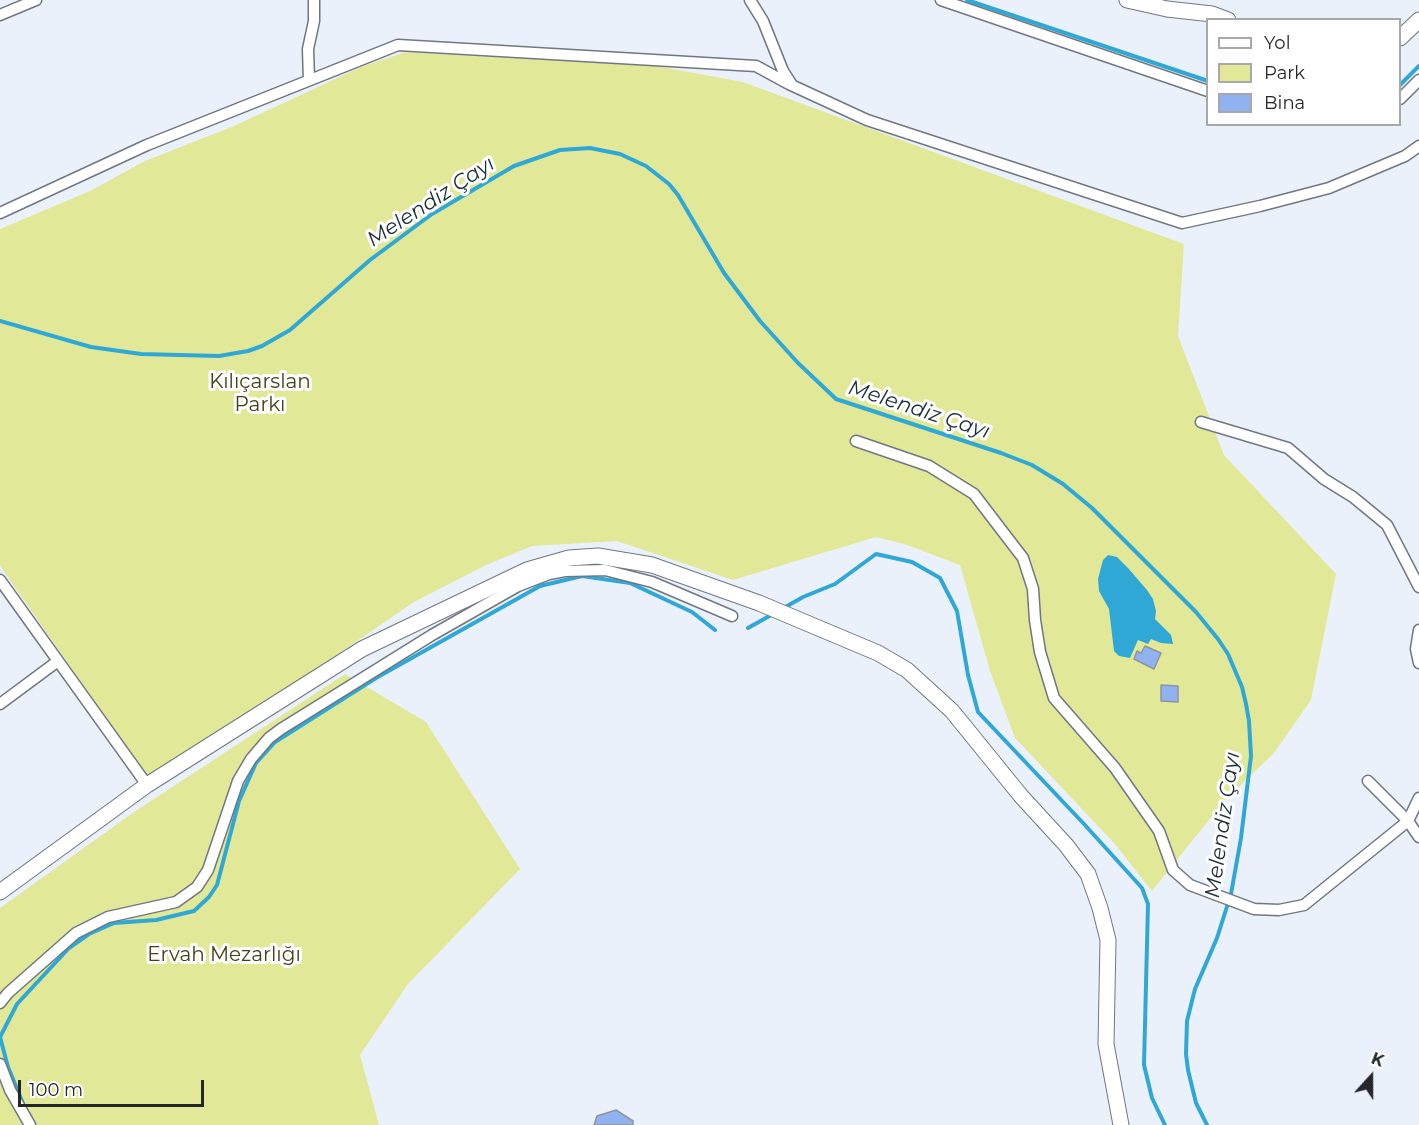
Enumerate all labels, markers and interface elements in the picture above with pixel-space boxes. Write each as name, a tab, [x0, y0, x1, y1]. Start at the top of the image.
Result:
legend	[1206, 18, 1401, 126]
text: Yol	[1264, 32, 1290, 54]
text: Park	[1264, 62, 1305, 84]
text: Bina	[1264, 92, 1305, 114]
water label: Melendiz Çayı	[362, 151, 500, 253]
park label: Kılıçarslan Parkı	[209, 370, 311, 417]
water label: Melendiz Çayı	[845, 375, 993, 445]
water label: Melendiz Çayı	[1200, 750, 1246, 900]
park label: Ervah Mezarlığı	[147, 943, 301, 967]
north arrow	[1341, 1047, 1401, 1107]
text: K	[1369, 1049, 1387, 1071]
scale bar	[21, 1068, 207, 1106]
text: 100 m	[29, 1079, 83, 1101]

